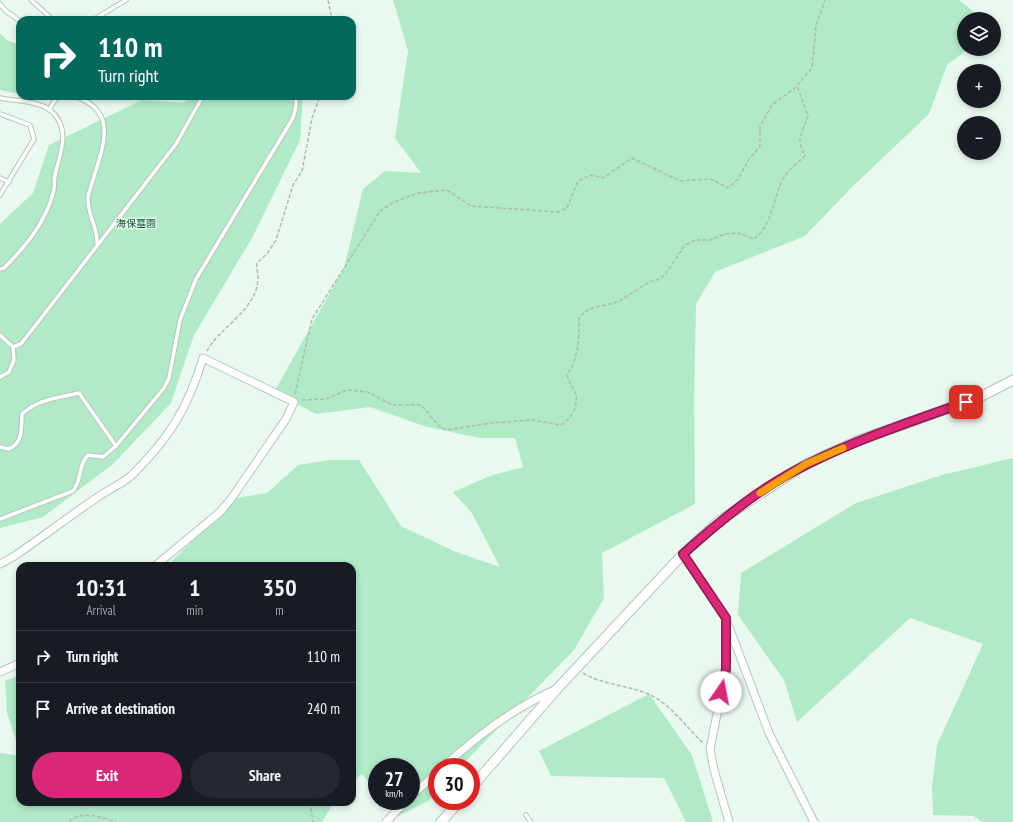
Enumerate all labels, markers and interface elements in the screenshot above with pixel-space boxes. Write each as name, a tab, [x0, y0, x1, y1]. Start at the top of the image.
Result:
map controls	[957, 12, 1001, 160]
button: layers	[957, 12, 1001, 56]
text: 110 m	[98, 28, 162, 65]
icon: right	[32, 32, 84, 84]
text: Turn right	[98, 64, 158, 87]
button: +	[957, 64, 1001, 108]
button: −	[957, 116, 1001, 160]
park label: 海保墓園	[116, 217, 156, 230]
pin	[949, 385, 983, 419]
icon: arrive	[955, 391, 977, 413]
text: 10:31	[75, 572, 127, 603]
text: 1	[189, 572, 200, 603]
text: 350	[262, 572, 297, 603]
text: Arrival	[86, 602, 116, 619]
text: min	[186, 602, 203, 619]
text: m	[275, 602, 284, 619]
icon: right	[32, 646, 54, 668]
text: Turn right	[66, 647, 118, 666]
text: 110 m	[307, 647, 340, 666]
position arrow	[700, 671, 742, 713]
icon: arrive	[32, 698, 54, 720]
text: Arrive at destination	[66, 699, 175, 718]
text: 240 m	[307, 699, 340, 718]
button: Exit	[32, 752, 182, 798]
button: Share	[190, 752, 340, 798]
speed limit sign: 30	[428, 758, 480, 810]
text: 27	[384, 766, 404, 792]
text: km/h	[385, 787, 403, 800]

